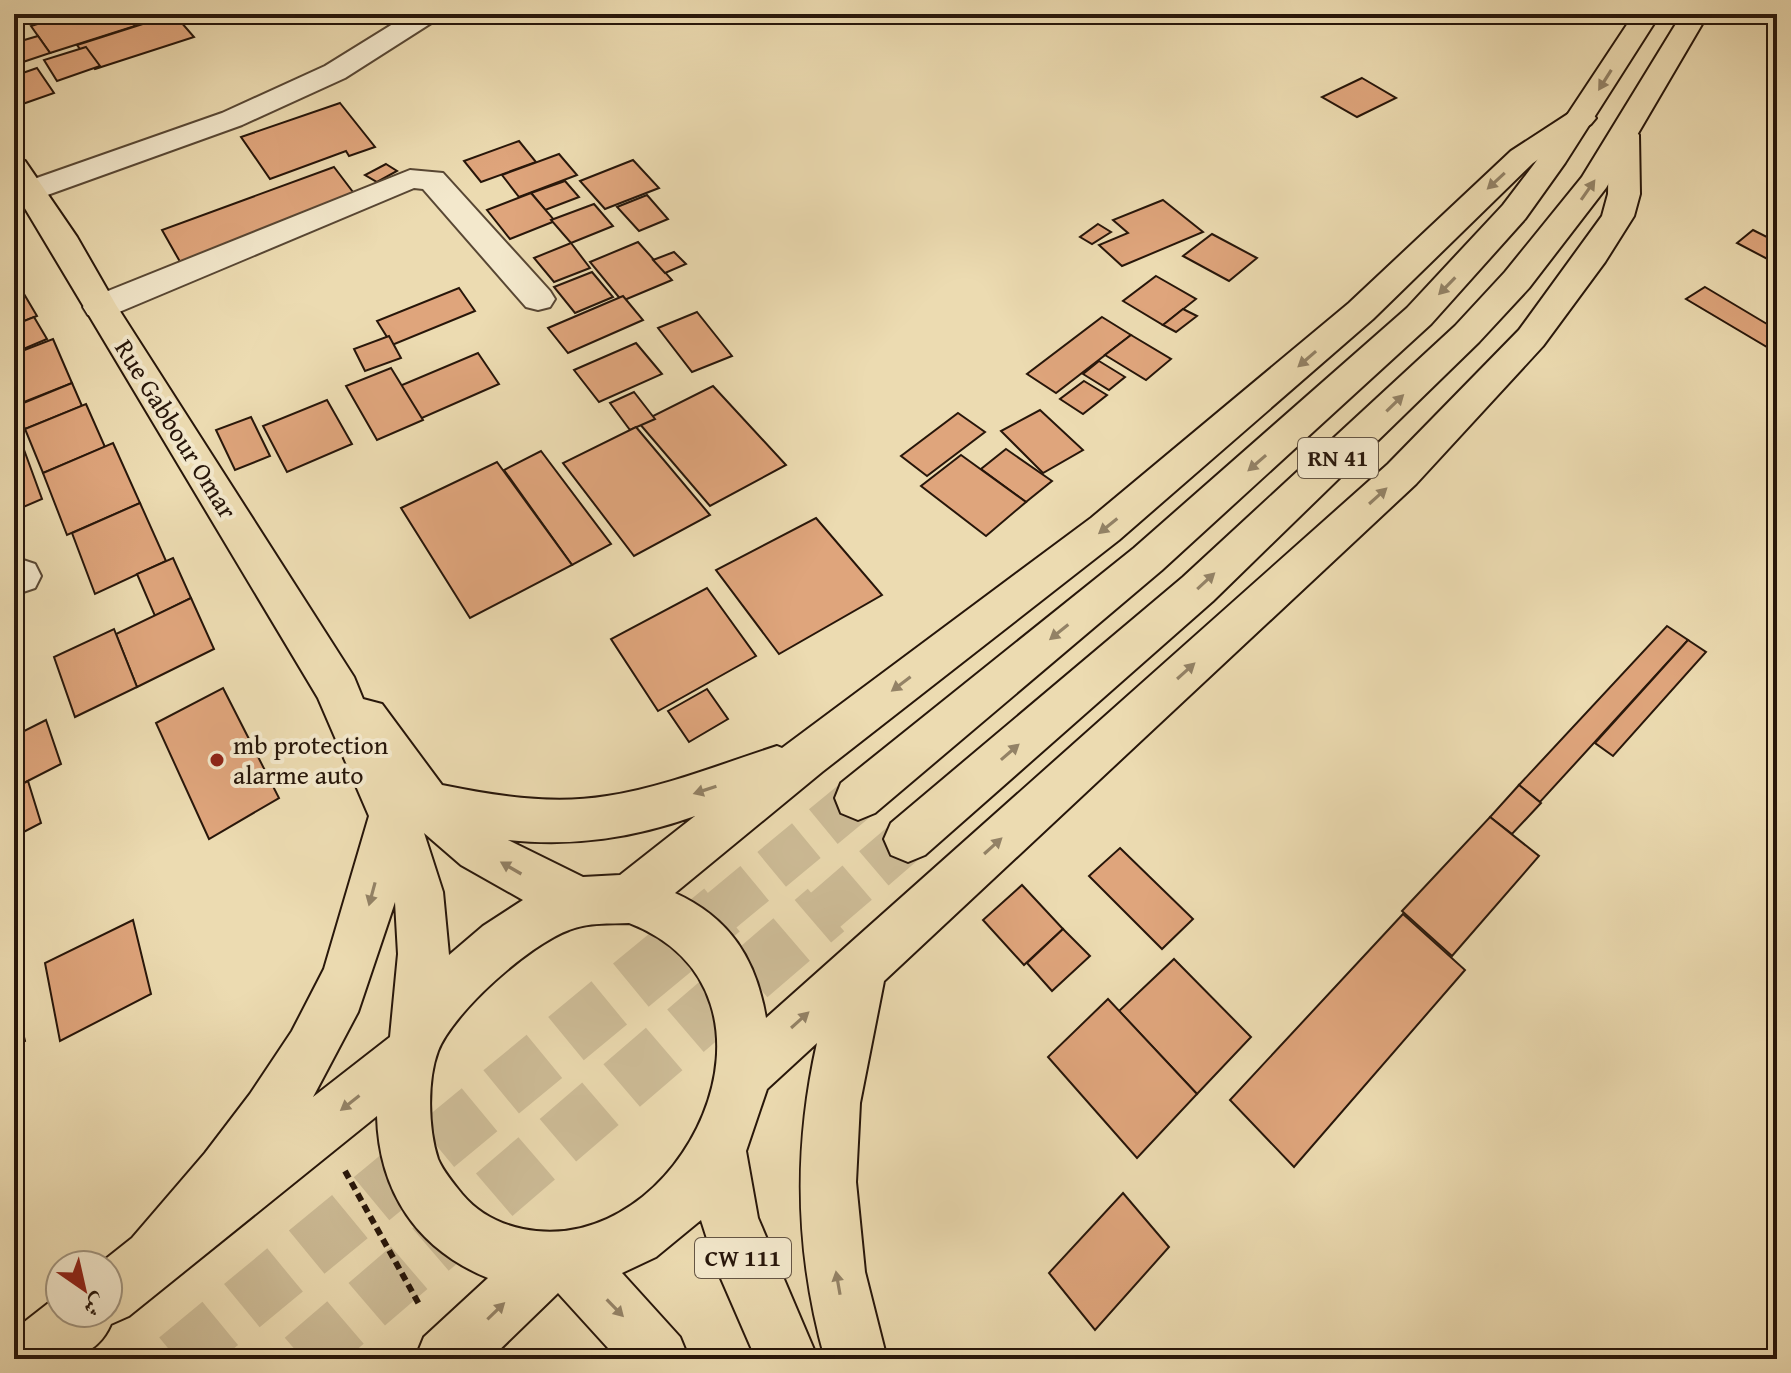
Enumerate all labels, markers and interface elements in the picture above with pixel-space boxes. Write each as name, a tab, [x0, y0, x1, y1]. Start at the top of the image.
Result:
one-way arrow	[1598, 69, 1612, 91]
one-way arrow	[1487, 171, 1506, 189]
one-way arrow	[1580, 179, 1596, 201]
one-way arrow	[1439, 276, 1457, 295]
street label: Rue Gabbour Omar	[105, 331, 248, 526]
one-way arrow	[1297, 349, 1316, 367]
one-way arrow	[1386, 394, 1405, 412]
road number: RN 41	[1298, 438, 1378, 478]
one-way arrow	[1248, 454, 1268, 471]
one-way arrow	[1368, 488, 1387, 506]
one-way arrow	[1098, 518, 1118, 534]
one-way arrow	[1196, 573, 1215, 591]
one-way arrow	[1050, 623, 1070, 640]
one-way arrow	[1176, 663, 1195, 681]
one-way arrow	[891, 676, 912, 692]
place label: mb protection alarme auto	[233, 725, 389, 794]
one-way arrow	[1000, 743, 1019, 761]
marker: mb protection alarme auto	[208, 751, 226, 769]
one-way arrow	[692, 784, 716, 797]
one-way arrow	[983, 838, 1003, 855]
one-way arrow	[500, 861, 522, 875]
one-way arrow	[366, 882, 378, 907]
one-way arrow	[791, 1012, 810, 1030]
one-way arrow	[340, 1094, 360, 1110]
road number: CW 111	[695, 1238, 791, 1278]
north arrow	[44, 1249, 124, 1329]
one-way arrow	[832, 1270, 844, 1295]
text: ش	[77, 1286, 113, 1325]
one-way arrow	[606, 1299, 624, 1318]
one-way arrow	[486, 1302, 505, 1321]

